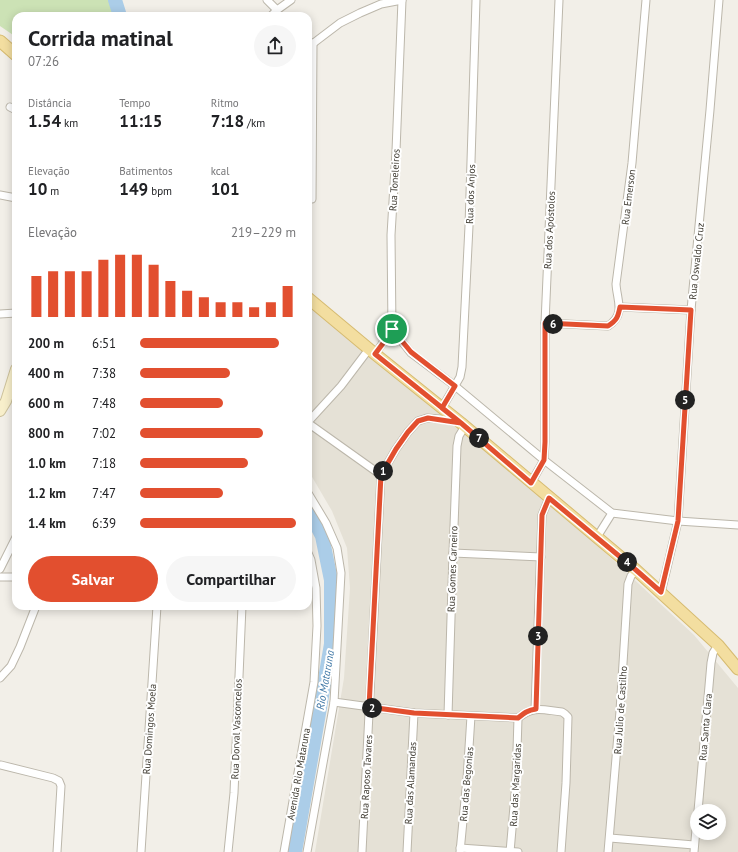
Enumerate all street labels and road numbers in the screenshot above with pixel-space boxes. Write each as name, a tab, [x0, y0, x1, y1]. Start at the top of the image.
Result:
street label: Rua Toneleiros	[386, 149, 403, 212]
street label: Rua dos Anjos	[463, 164, 478, 224]
street label: Rua Emerson	[619, 169, 638, 226]
street label: Rua dos Apóstolos	[541, 191, 558, 269]
street label: Rua Oswaldo Cruz	[686, 222, 707, 300]
street label: Rua Gomes Carneiro	[444, 526, 461, 612]
street label: Rua Julio de Castilho	[611, 665, 630, 755]
street label: Rua Dorval Vasconcelos	[228, 679, 245, 779]
street label: Rua Domingos Moela	[140, 683, 159, 775]
street label: Rua Santa Clara	[696, 693, 715, 761]
street label: Avenida Rio Mataruna	[284, 727, 313, 821]
street label: Rua Raposo Tavares	[358, 735, 375, 819]
street label: Rua das Alamandas	[402, 741, 419, 825]
street label: Rua das Margaridas	[507, 743, 524, 827]
street label: Rua das Begonias	[457, 746, 476, 822]

